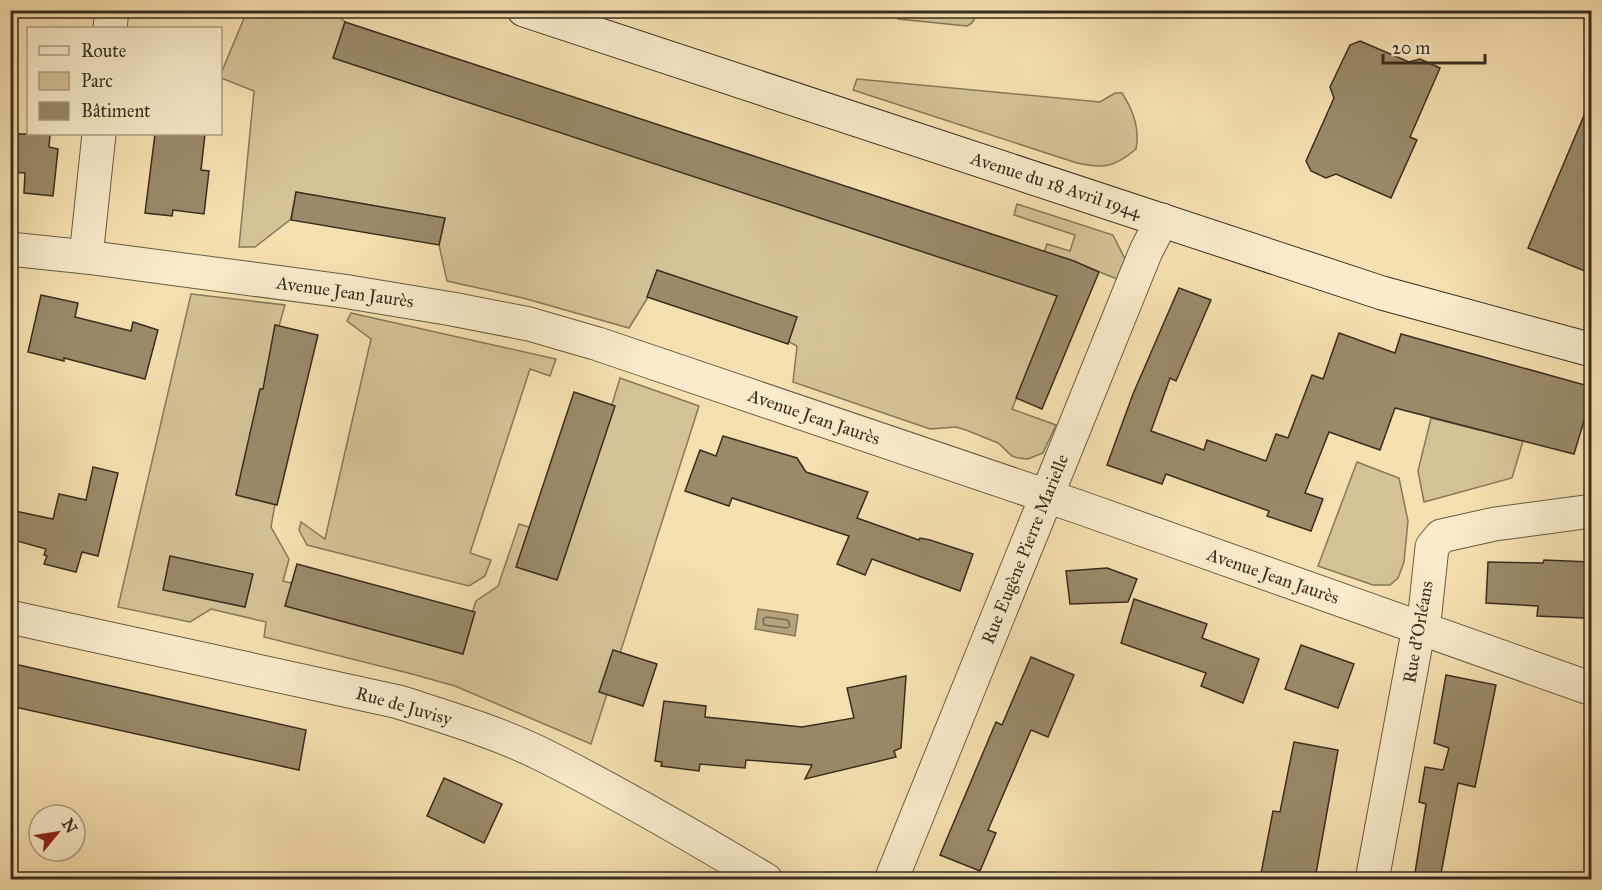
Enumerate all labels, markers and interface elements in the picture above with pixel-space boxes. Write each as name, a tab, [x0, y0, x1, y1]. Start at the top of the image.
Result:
legend	[27, 27, 222, 135]
scale bar	[1383, 27, 1485, 65]
text: 20 m	[1392, 37, 1430, 59]
text: Route	[81, 40, 126, 62]
text: Parc	[81, 70, 113, 92]
text: Bâtiment	[81, 100, 151, 122]
street label: Avenue du 18 Avril 1944	[967, 147, 1145, 223]
street label: Avenue Jean Jaurès	[274, 271, 415, 314]
street label: Avenue Jean Jaurès	[744, 384, 883, 451]
street label: Rue Eugène Pierre Marielle	[977, 451, 1074, 648]
street label: Avenue Jean Jaurès	[1203, 543, 1342, 610]
street label: Rue d'Orléans	[1398, 579, 1438, 685]
street label: Rue de Juvisy	[353, 682, 455, 731]
north arrow	[27, 803, 87, 863]
text: N	[58, 815, 81, 837]

